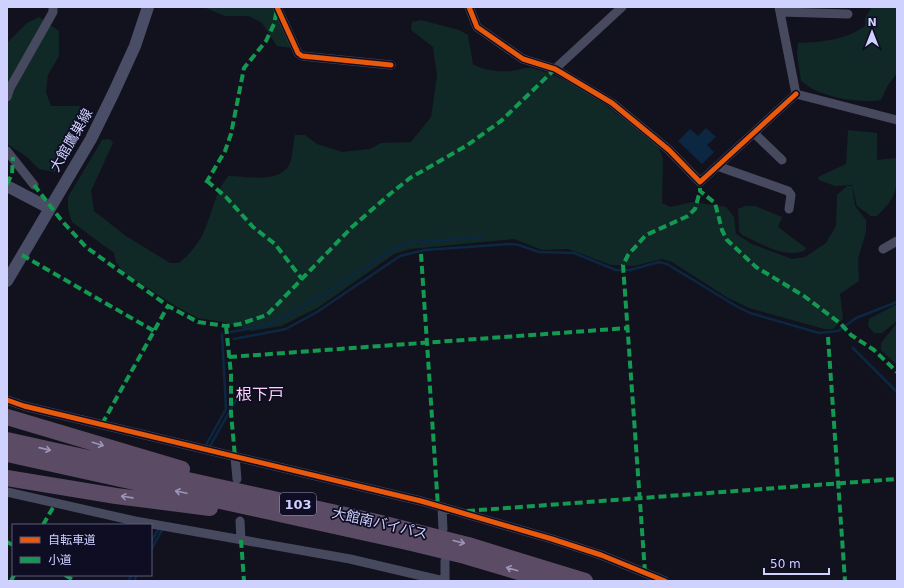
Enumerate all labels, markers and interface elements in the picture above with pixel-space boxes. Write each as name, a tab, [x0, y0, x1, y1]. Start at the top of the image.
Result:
north arrow	[852, 12, 892, 52]
text: N	[867, 16, 877, 29]
street label: 大館鷹巣線	[47, 106, 95, 174]
district label: 根下戸	[236, 385, 284, 404]
one-way arrow	[91, 441, 104, 448]
one-way arrow	[38, 445, 51, 453]
one-way arrow	[175, 488, 188, 496]
one-way arrow	[121, 493, 134, 501]
road number: 103	[280, 493, 316, 515]
street label: 大館南バイパス	[331, 504, 429, 542]
legend	[12, 524, 152, 576]
text: 自転車道	[48, 533, 96, 547]
one-way arrow	[452, 539, 465, 546]
scale bar	[764, 550, 829, 576]
text: 小道	[48, 553, 72, 567]
text: 50 m	[770, 557, 801, 571]
one-way arrow	[505, 565, 518, 572]

